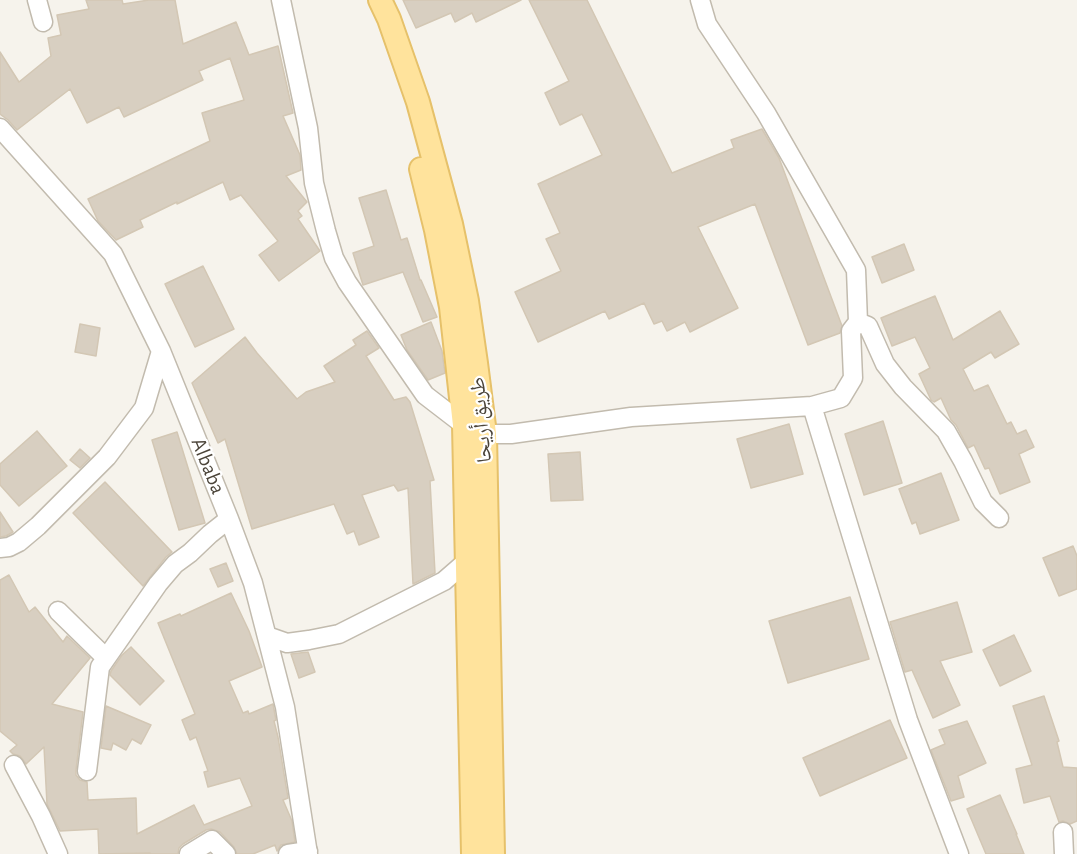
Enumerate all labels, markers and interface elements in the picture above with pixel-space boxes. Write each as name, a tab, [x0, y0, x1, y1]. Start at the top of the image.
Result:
street label: طريق أريحا	[465, 376, 497, 464]
street label: Albaba	[185, 434, 231, 498]

